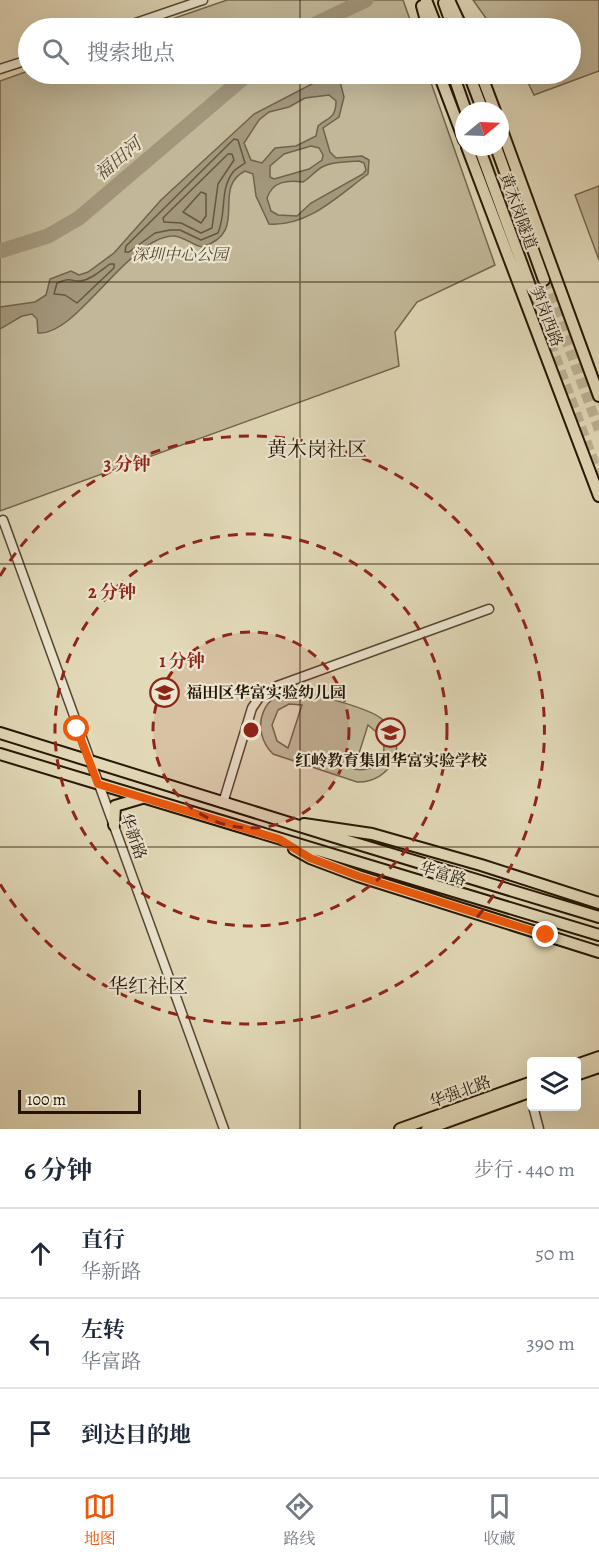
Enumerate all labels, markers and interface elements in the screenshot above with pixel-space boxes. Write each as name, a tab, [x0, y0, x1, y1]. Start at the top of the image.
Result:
search box	[18, 18, 581, 84]
icon: search	[39, 35, 72, 68]
text: 搜索地点	[87, 38, 175, 68]
north arrow	[455, 102, 509, 156]
water label: 福田河	[90, 131, 149, 186]
street label: 黄木岗隧道	[494, 170, 542, 253]
park label: 深圳中心公园	[132, 244, 231, 266]
street label: 笋岗西路	[524, 283, 568, 350]
district label: 黄木岗社区	[267, 436, 367, 463]
text: 3 分钟	[104, 452, 150, 476]
text: 2 分钟	[88, 580, 136, 604]
text: 1 分钟	[159, 649, 205, 673]
school or university icon: 福田区华富实验幼儿园	[149, 676, 181, 708]
place label: 福田区华富实验幼儿园	[186, 682, 346, 704]
route start	[63, 715, 89, 741]
school or university icon: 红岭教育集团华富实验学校	[375, 716, 407, 748]
centre of rings	[241, 720, 261, 740]
place label: 红岭教育集团华富实验学校	[295, 750, 487, 772]
street label: 华新路	[115, 810, 152, 863]
street label: 华富路	[417, 856, 469, 891]
route end	[532, 921, 558, 947]
district label: 华红社区	[108, 973, 188, 1000]
map controls	[527, 1057, 581, 1111]
button: layers	[527, 1057, 581, 1111]
street label: 华强北路	[427, 1071, 494, 1113]
scale bar	[18, 1087, 141, 1114]
text: 100 m	[27, 1089, 66, 1111]
text: 6 分钟	[24, 1153, 93, 1188]
text: 步行 · 440 m	[474, 1156, 575, 1183]
text: 直行	[81, 1225, 125, 1255]
icon: ahead	[24, 1237, 57, 1270]
text: 50 m	[535, 1240, 575, 1267]
text: 华新路	[81, 1258, 141, 1285]
text: 左转	[81, 1315, 125, 1345]
icon: left	[24, 1327, 57, 1360]
text: 390 m	[526, 1330, 575, 1357]
text: 华富路	[81, 1348, 141, 1375]
icon: arrive	[24, 1417, 57, 1450]
text: 到达目的地	[81, 1420, 191, 1450]
tab: 地图	[83, 1490, 116, 1550]
tab: 路线	[283, 1490, 316, 1550]
tab: 收藏	[483, 1490, 516, 1550]

